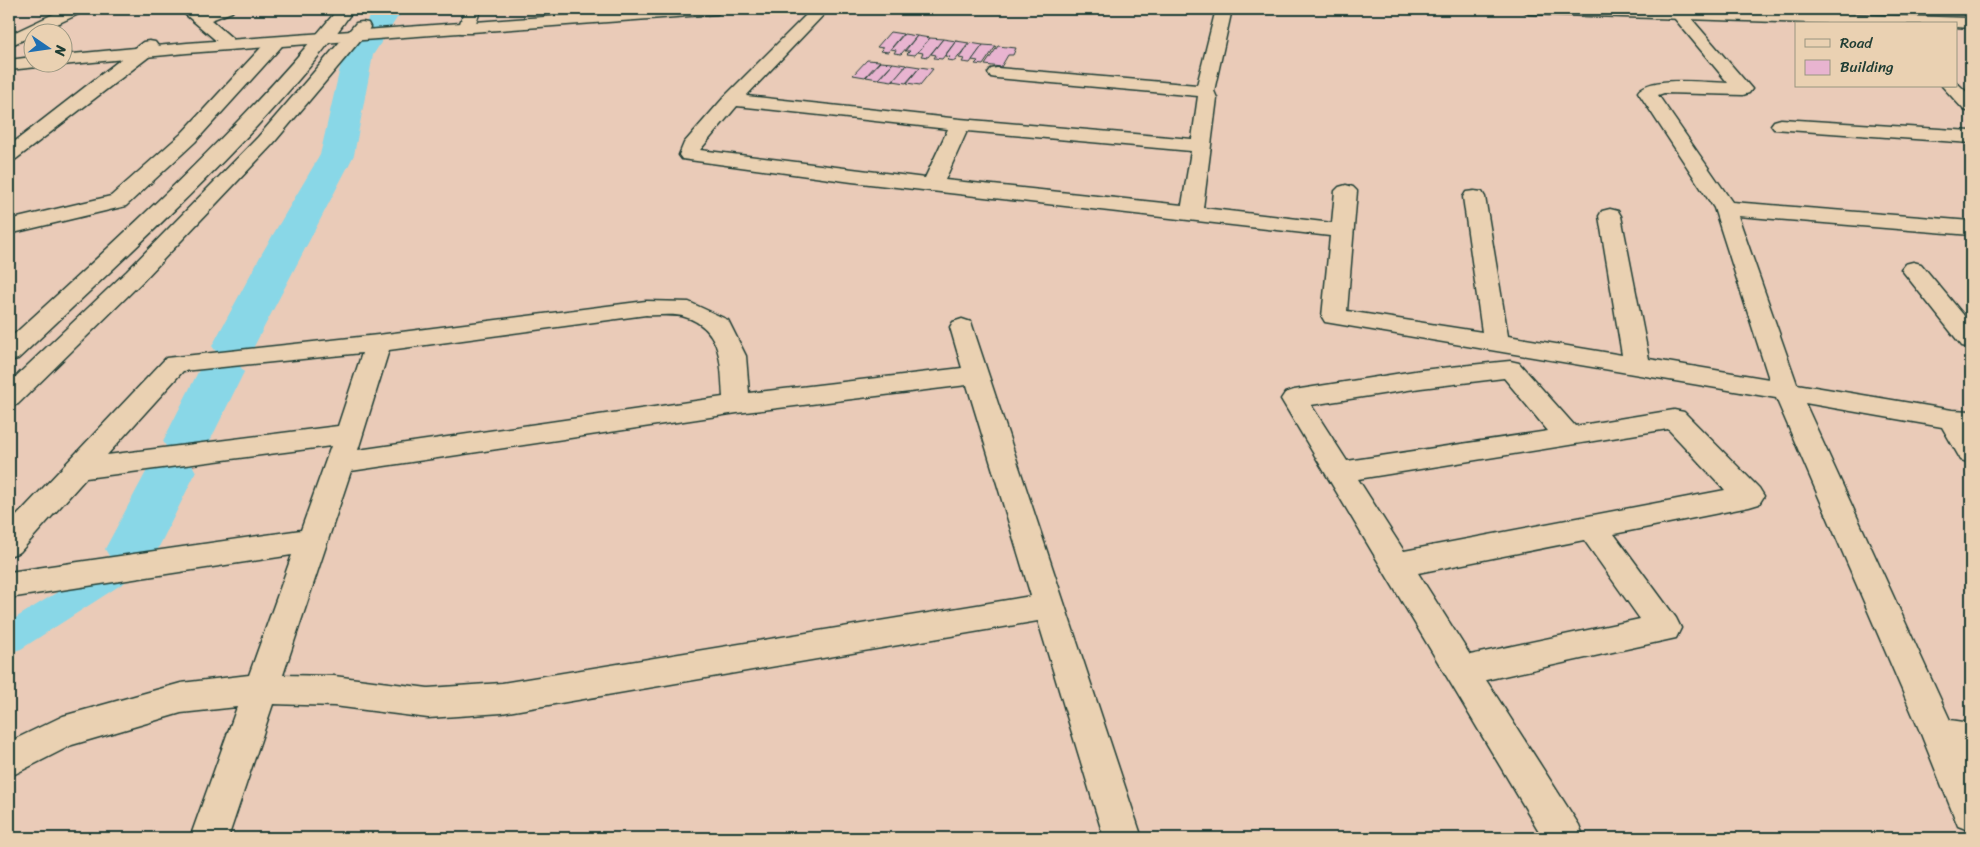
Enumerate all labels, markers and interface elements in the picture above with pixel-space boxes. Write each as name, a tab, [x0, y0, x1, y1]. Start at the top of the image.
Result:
north arrow	[22, 22, 72, 72]
legend	[1795, 22, 1958, 88]
text: Road	[1840, 30, 1873, 56]
text: N	[47, 42, 74, 59]
text: Building	[1840, 54, 1894, 80]

